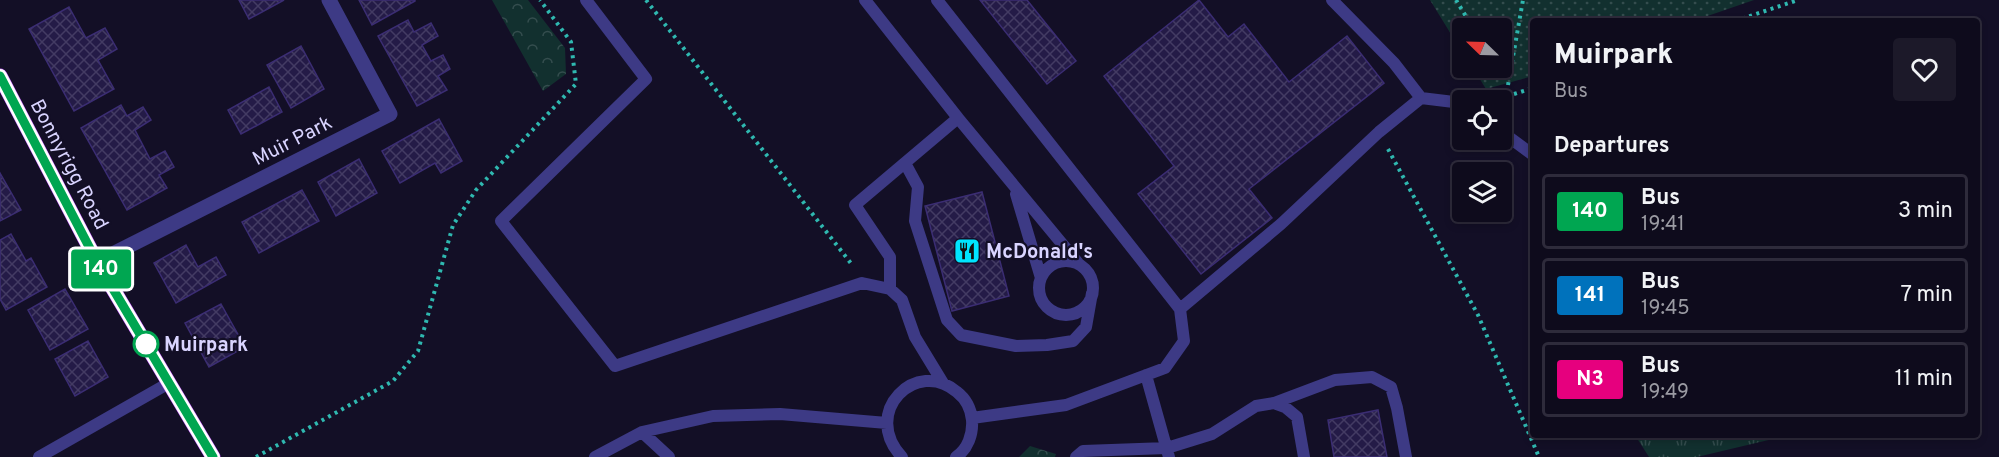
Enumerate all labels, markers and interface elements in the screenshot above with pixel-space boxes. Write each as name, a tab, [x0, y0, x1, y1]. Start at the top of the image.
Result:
north arrow	[1452, 18, 1512, 78]
map controls	[1452, 18, 1512, 222]
text: Muirpark	[1554, 38, 1673, 74]
button: heart	[1893, 38, 1956, 101]
text: Bus	[1554, 79, 1588, 105]
button: locate	[1452, 90, 1512, 150]
street label: Bonnyrigg Road	[23, 95, 114, 235]
street label: Muir Park	[249, 111, 337, 173]
text: Departures	[1554, 133, 1670, 160]
button: layers	[1452, 162, 1512, 222]
text: Bus	[1641, 185, 1680, 212]
text: 140	[1572, 198, 1608, 225]
text: 3 min	[1898, 198, 1953, 225]
text: 19:41	[1641, 212, 1685, 238]
restaurant icon: McDonald's	[952, 236, 982, 266]
place label: McDonald's	[986, 240, 1093, 266]
line badge: 140	[66, 250, 136, 288]
text: 140	[83, 256, 119, 283]
text: Bus	[1641, 269, 1680, 296]
text: 141	[1575, 282, 1605, 309]
text: 7 min	[1901, 282, 1953, 309]
text: 19:45	[1641, 296, 1690, 322]
marker: Muirpark	[133, 331, 159, 357]
place label: Muirpark	[164, 333, 248, 359]
text: Bus	[1641, 353, 1680, 380]
text: N3	[1576, 366, 1604, 393]
text: 11 min	[1895, 366, 1953, 393]
text: 19:49	[1641, 380, 1689, 406]

